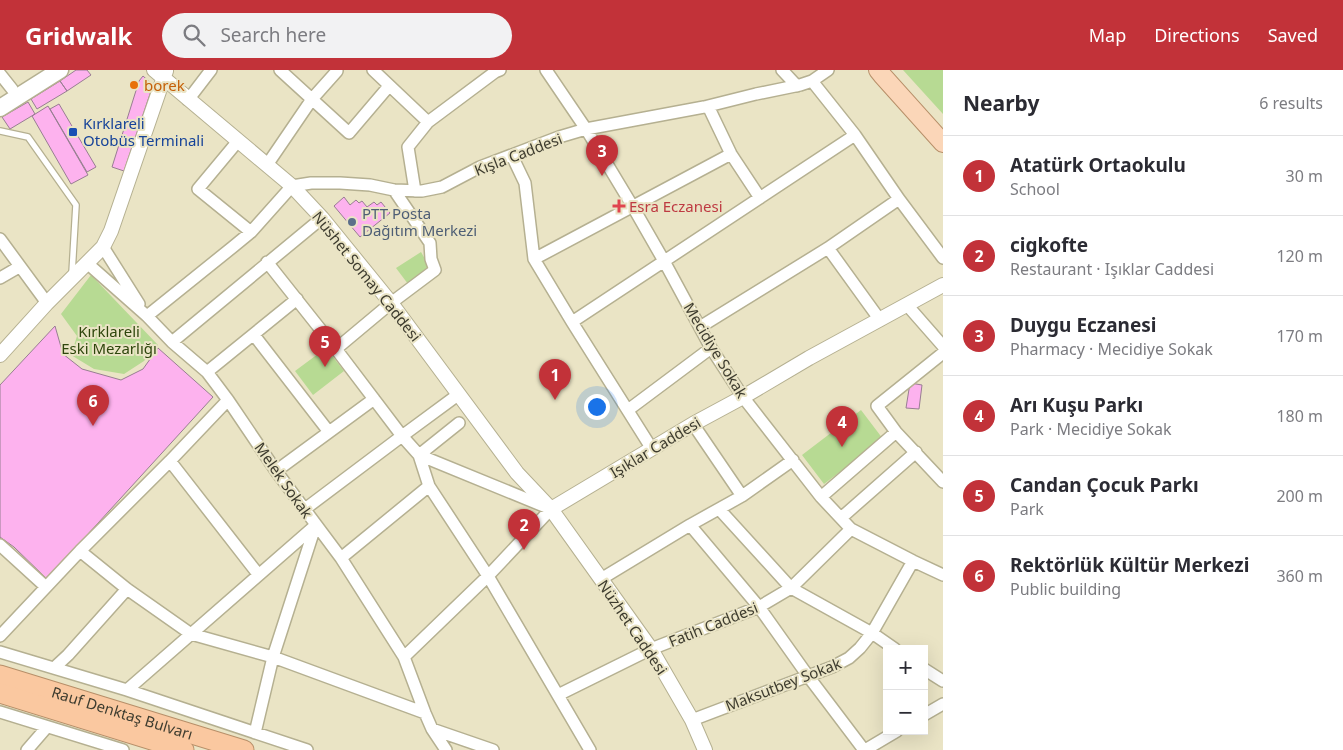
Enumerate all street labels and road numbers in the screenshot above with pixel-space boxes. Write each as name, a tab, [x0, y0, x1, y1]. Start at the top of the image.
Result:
street label: Kışla Caddesi	[471, 128, 565, 180]
street label: Nüshet Somay Caddesi	[308, 207, 426, 345]
street label: Mecidiye Sokak	[680, 299, 752, 401]
street label: Işıklar Caddesi	[606, 412, 704, 482]
street label: Melek Sokak	[251, 438, 317, 522]
street label: Nüzhet Caddesi	[594, 576, 672, 678]
street label: Fatih Caddesi	[665, 597, 761, 651]
street label: Maksutbey Sokak	[722, 653, 844, 715]
street label: Rauf Denktaş Bulvarı	[49, 681, 195, 744]

